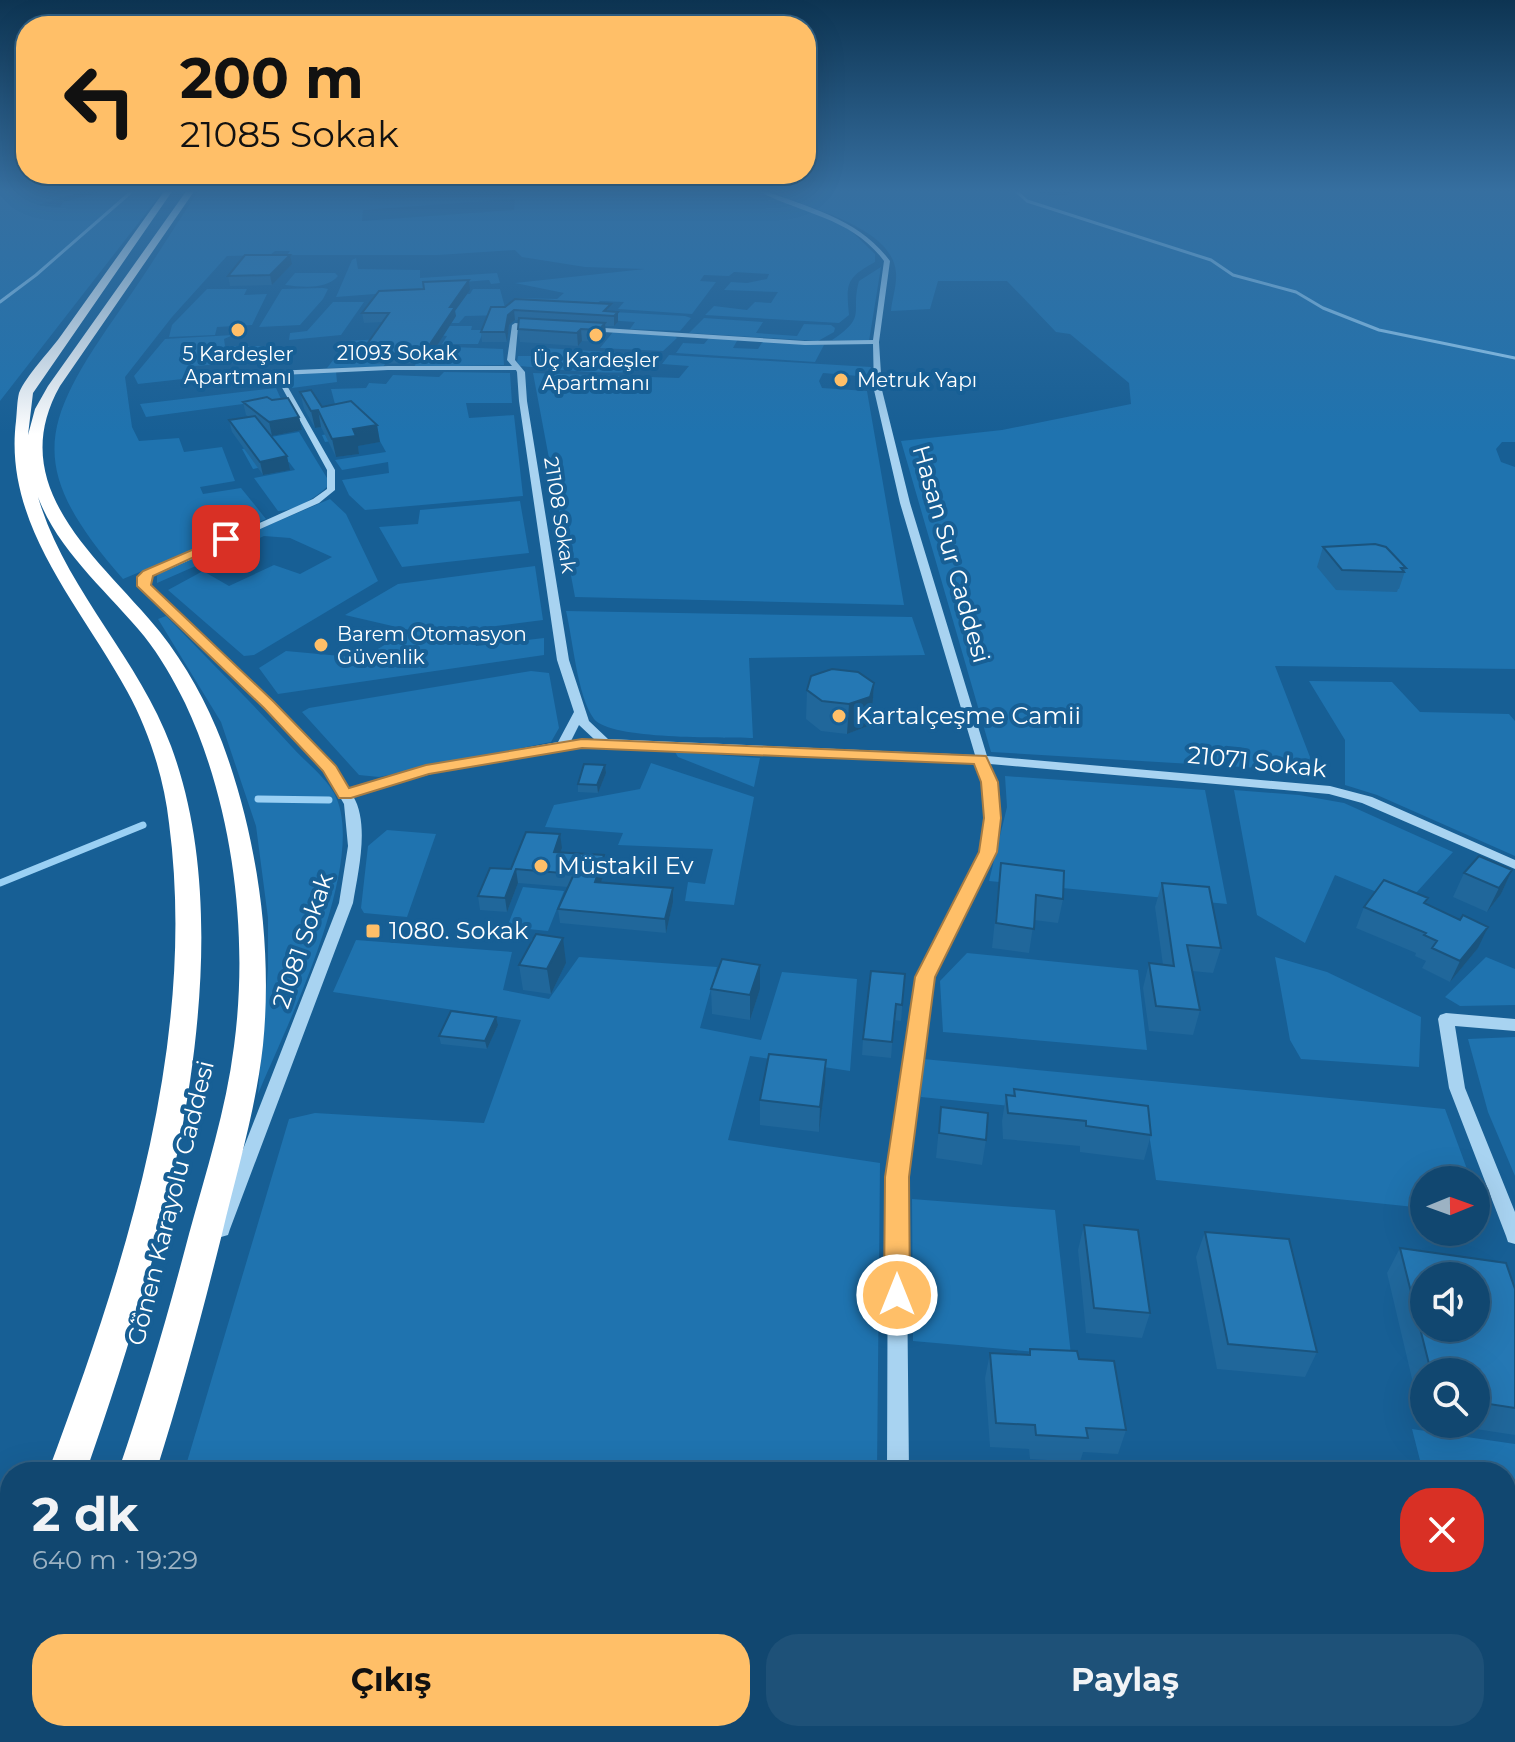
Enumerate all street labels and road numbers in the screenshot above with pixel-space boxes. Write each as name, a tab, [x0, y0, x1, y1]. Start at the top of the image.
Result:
street label: 21093 Sokak	[337, 341, 457, 365]
street label: Hasan Sur Caddesi	[907, 442, 996, 666]
street label: 21108 Sokak	[539, 455, 581, 575]
street label: 21071 Sokak	[1186, 740, 1329, 783]
street label: 21081 Sokak	[266, 869, 339, 1012]
street label: Gönen Karayolu Caddesi	[121, 1057, 220, 1348]

